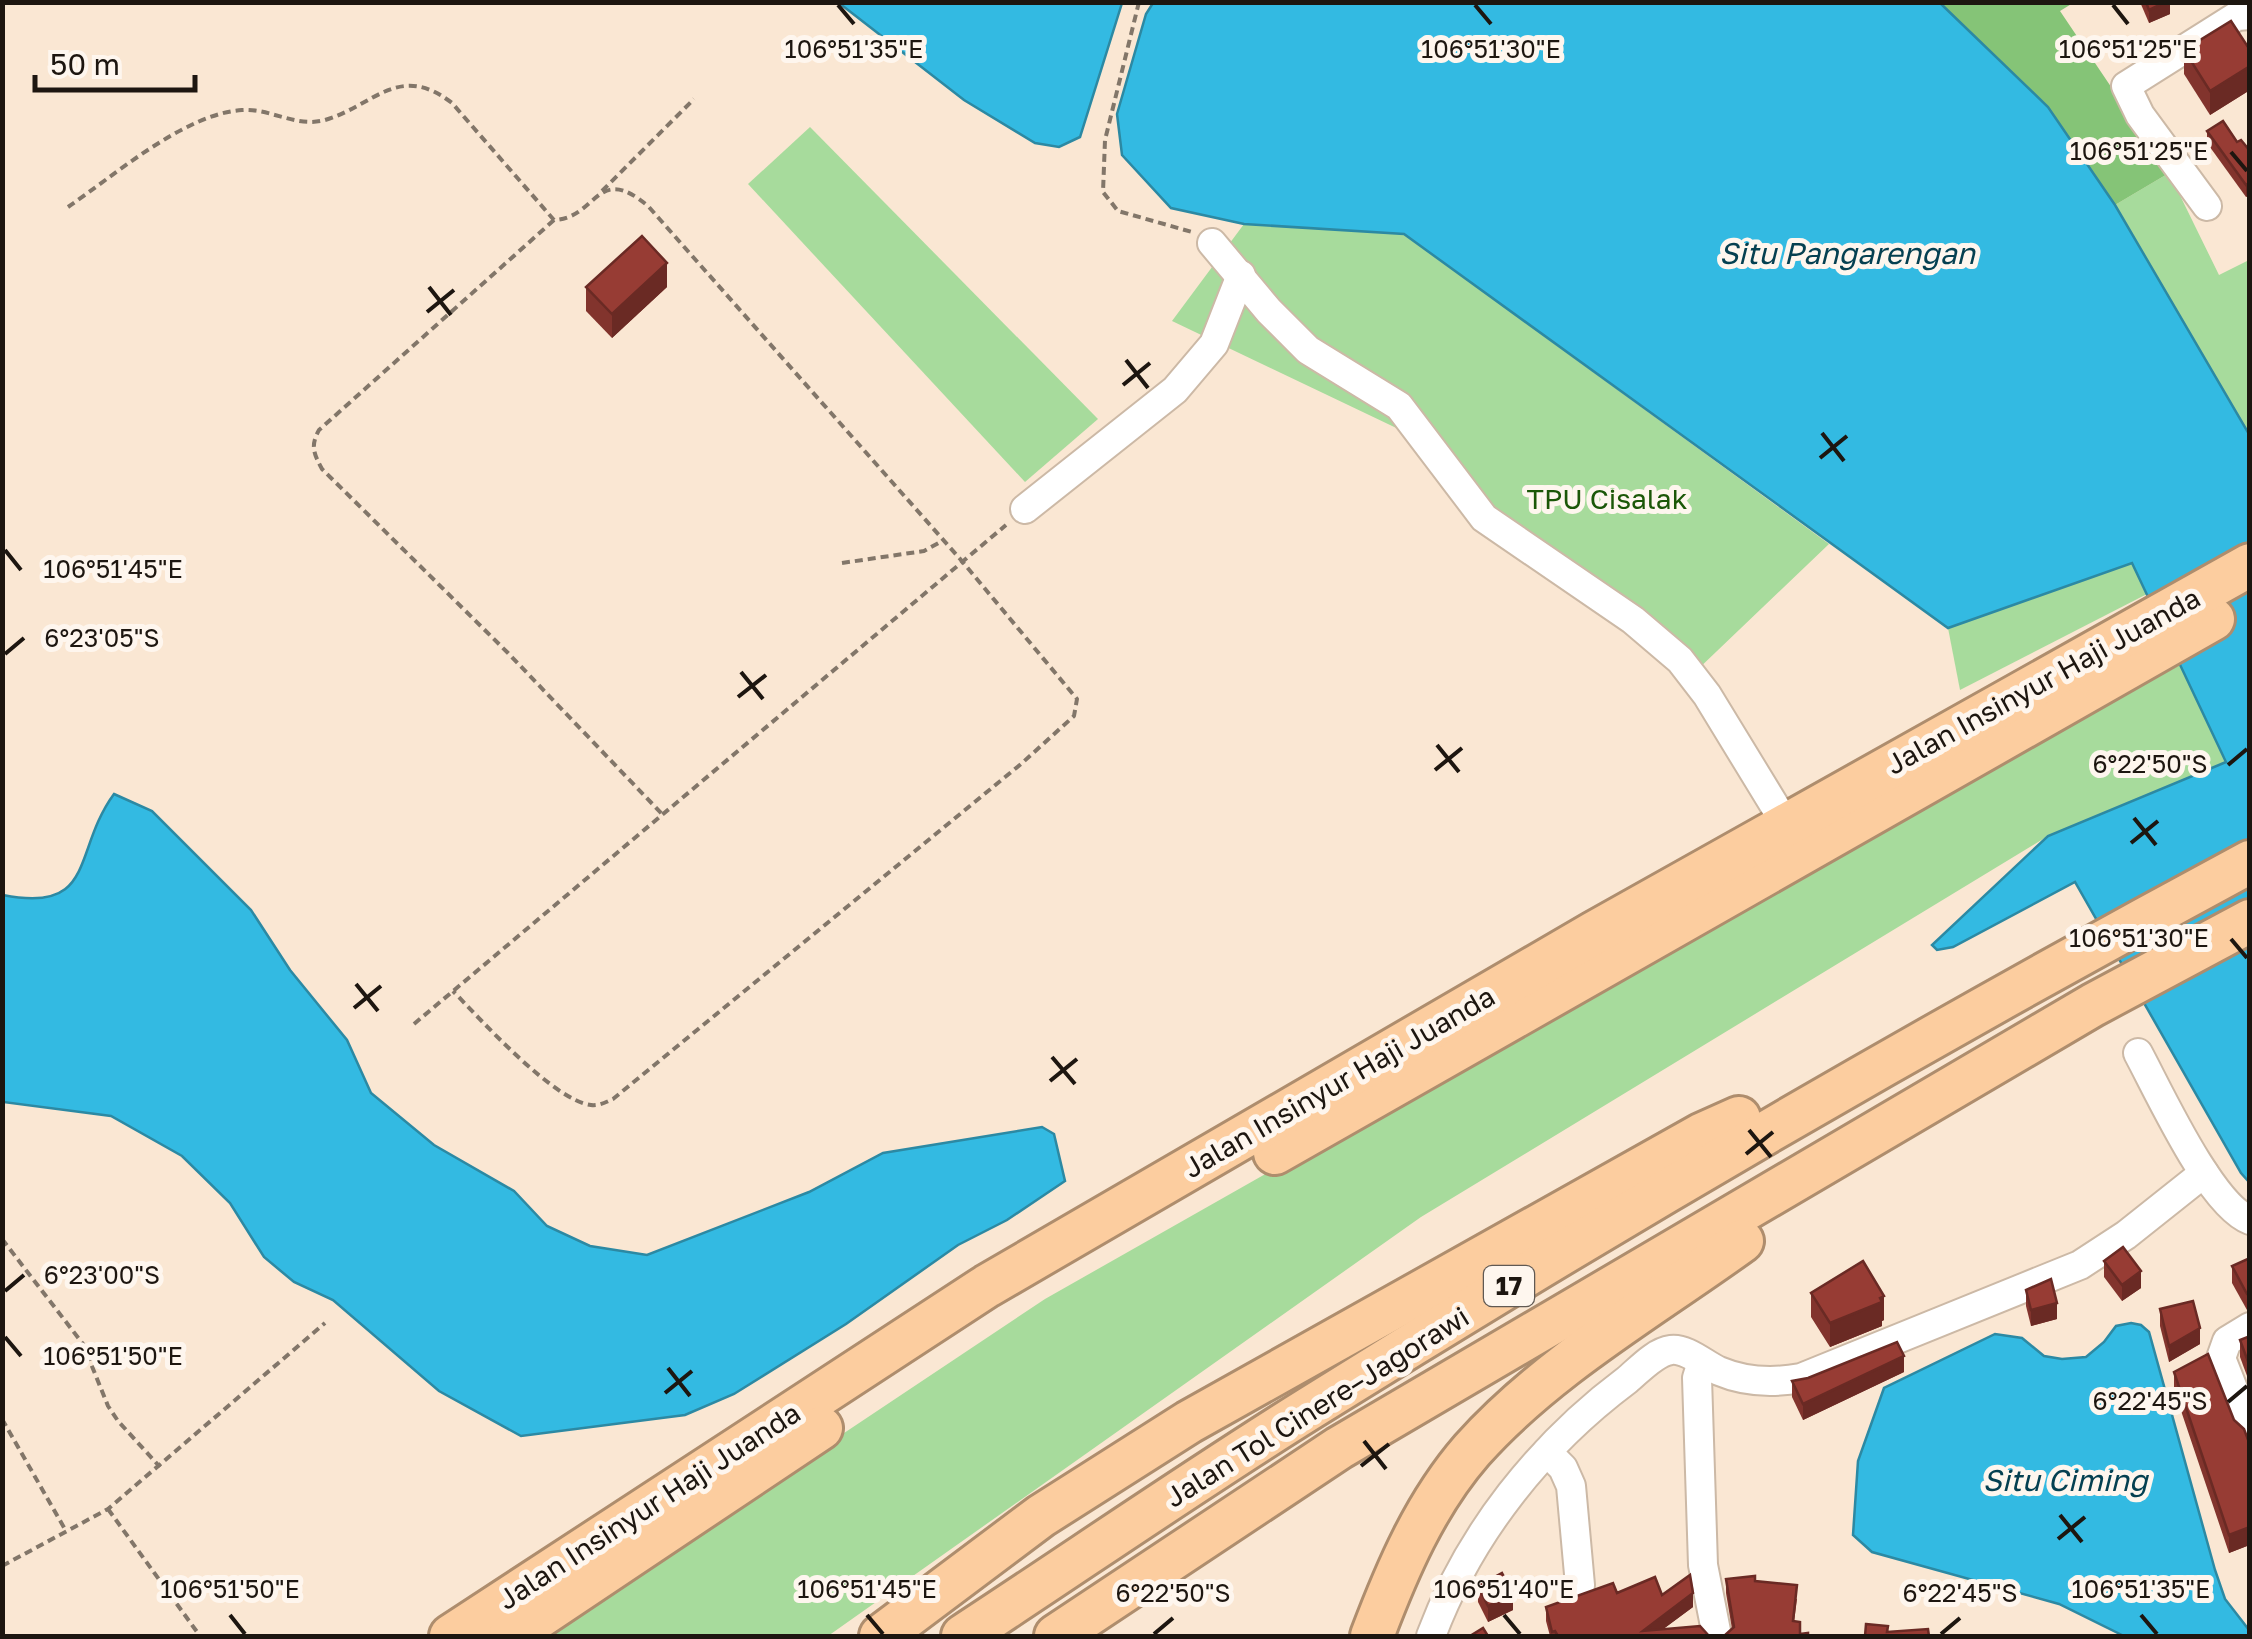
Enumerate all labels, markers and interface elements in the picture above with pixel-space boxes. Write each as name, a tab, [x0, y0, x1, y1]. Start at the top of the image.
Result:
scale bar	[35, 30, 195, 92]
text: 106°51'35"E	[785, 33, 923, 64]
text: 106°51'30"E	[1421, 33, 1561, 64]
text: 106°51'25"E	[2059, 33, 2197, 64]
text: 50 m	[50, 46, 120, 82]
text: 106°51'25"E	[2070, 135, 2208, 166]
water label: Situ Pangarengan	[1719, 235, 1977, 271]
park label: TPU Cisalak	[1527, 482, 1688, 515]
text: 106°51'45"E	[43, 553, 183, 584]
street label: Jalan Insinyur Haji Juanda	[1880, 580, 2205, 781]
text: 6°23'05"S	[44, 622, 160, 653]
text: 6°22'50"S	[2092, 748, 2208, 779]
text: 106°51'30"E	[2069, 922, 2209, 953]
street label: Jalan Insinyur Haji Juanda	[1177, 979, 1500, 1184]
text: 6°23'00"S	[44, 1259, 160, 1290]
road number: 17	[1484, 1266, 1534, 1306]
street label: Jalan Tol Cinere–Jagorawi	[1159, 1299, 1474, 1514]
text: 106°51'50"E	[43, 1340, 183, 1371]
text: 6°22'45"S	[2093, 1385, 2207, 1416]
street label: Jalan Insinyur Haji Juanda	[491, 1395, 806, 1616]
water label: Situ Ciming	[1983, 1462, 2150, 1498]
text: 106°51'50"E	[160, 1573, 300, 1604]
text: 106°51'45"E	[797, 1573, 937, 1604]
text: 106°51'40"E	[1434, 1573, 1574, 1604]
text: 106°51'35"E	[2072, 1573, 2210, 1604]
text: 6°22'50"S	[1115, 1577, 1231, 1608]
text: 6°22'45"S	[1903, 1577, 2017, 1608]

